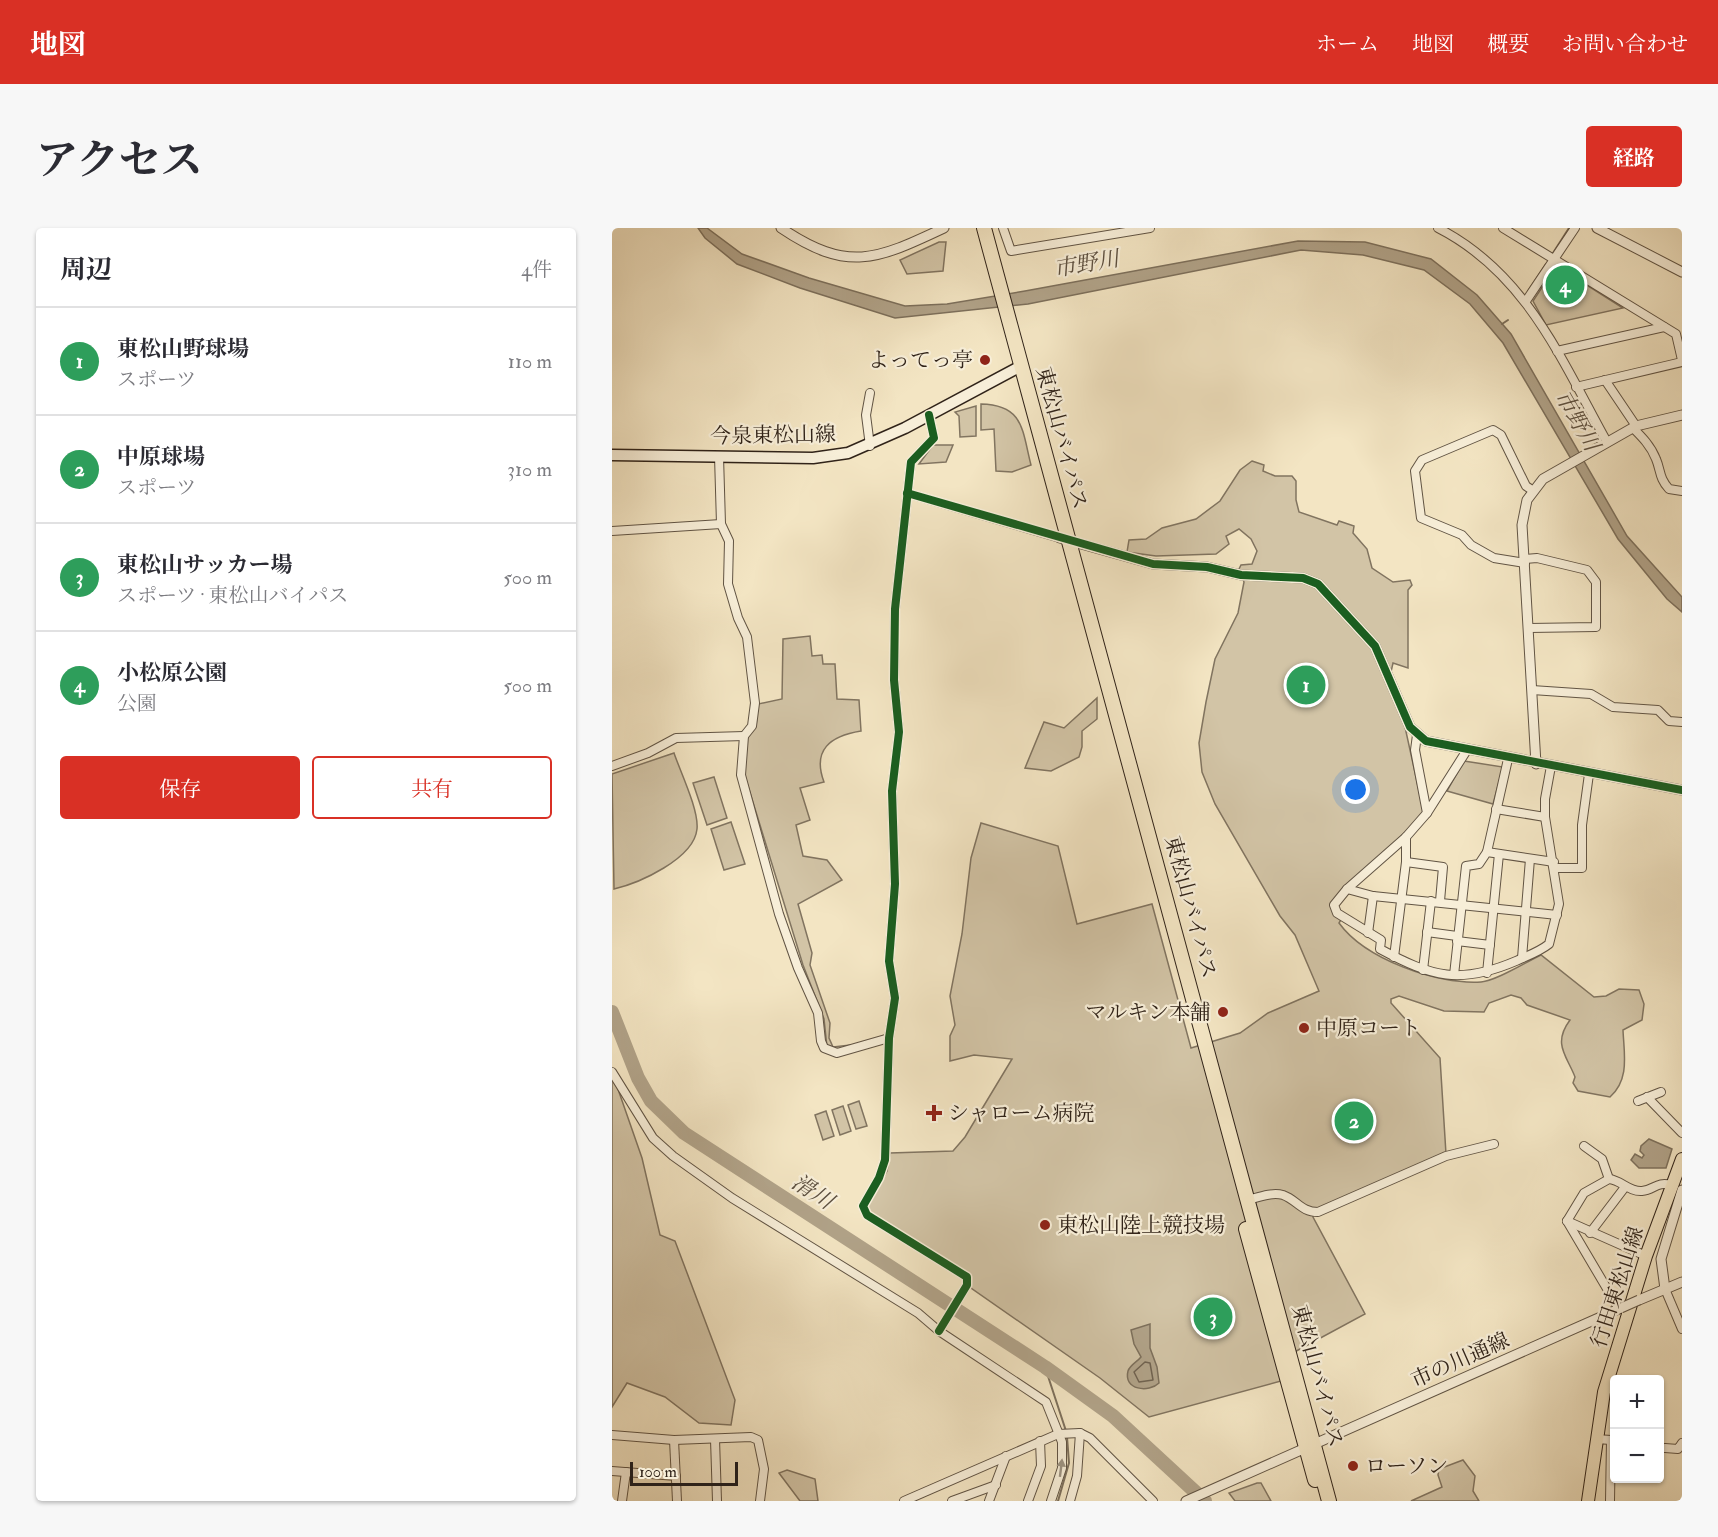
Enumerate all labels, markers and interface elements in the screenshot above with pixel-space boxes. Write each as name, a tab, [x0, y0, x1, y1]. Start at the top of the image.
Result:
text: 地図	[30, 28, 86, 63]
text: ホーム	[1316, 31, 1379, 58]
text: 地図	[1412, 31, 1454, 58]
text: 概要	[1487, 31, 1529, 58]
text: お問い合わせ	[1562, 31, 1688, 58]
button: 経路	[1586, 126, 1682, 187]
text: アクセス	[36, 135, 203, 187]
water label: 市野川	[1051, 244, 1123, 284]
text: 周辺	[60, 254, 112, 286]
text: 4件	[521, 257, 552, 282]
pin: 4	[1546, 262, 1584, 308]
text: 東松山野球場	[117, 335, 249, 363]
place label: よってっ亭	[868, 347, 973, 374]
text: 1	[76, 349, 83, 374]
text: 110 m	[508, 349, 552, 374]
marker: よってっ亭	[978, 353, 992, 367]
street label: 東松山バイパス	[1030, 364, 1094, 512]
text: スポーツ	[117, 367, 196, 392]
water label: 市野川	[1549, 385, 1607, 458]
street label: 今泉東松山線	[710, 421, 836, 450]
text: 中原球場	[117, 443, 205, 471]
text: 2	[74, 457, 85, 482]
text: 310 m	[507, 457, 552, 482]
text: スポーツ	[117, 475, 196, 500]
text: 東松山サッカー場	[117, 551, 293, 579]
text: 3	[76, 565, 83, 590]
text: 500 m	[503, 565, 552, 590]
text: スポーツ · 東松山バイパス	[117, 583, 348, 608]
text: 小松原公園	[117, 659, 227, 687]
pin: 1	[1286, 662, 1326, 708]
text: 4	[74, 673, 85, 698]
text: 500 m	[503, 673, 552, 698]
text: 公園	[117, 691, 157, 716]
button: 保存	[60, 756, 300, 819]
button: 共有	[312, 756, 552, 819]
your location	[1341, 775, 1370, 804]
street label: 東松山バイパス	[1159, 833, 1223, 981]
place label: マルキン本舗	[1085, 999, 1211, 1026]
marker: マルキン本舗	[1216, 1005, 1230, 1019]
place label: 中原コート	[1316, 1015, 1421, 1042]
marker: 中原コート	[1297, 1021, 1311, 1035]
pin: 2	[1334, 1098, 1374, 1144]
place label: シャローム病院	[948, 1100, 1095, 1127]
marker: シャローム病院	[925, 1104, 943, 1122]
water label: 滑川	[786, 1168, 840, 1217]
place label: 東松山陸上競技場	[1057, 1212, 1225, 1239]
marker: 東松山陸上競技場	[1038, 1218, 1052, 1232]
street label: 行田東松山線	[1585, 1223, 1650, 1351]
pin: 3	[1194, 1294, 1232, 1340]
street label: 東松山バイパス	[1286, 1302, 1350, 1450]
street label: 市の川通線	[1407, 1327, 1514, 1394]
map controls	[1610, 1375, 1664, 1483]
button: +	[1610, 1375, 1664, 1429]
button: −	[1610, 1429, 1664, 1483]
place label: ローソン	[1365, 1453, 1448, 1480]
one-way arrow	[1056, 1458, 1065, 1477]
scale bar	[630, 1459, 738, 1486]
marker: ローソン	[1346, 1459, 1360, 1473]
text: 100 m	[639, 1462, 677, 1482]

